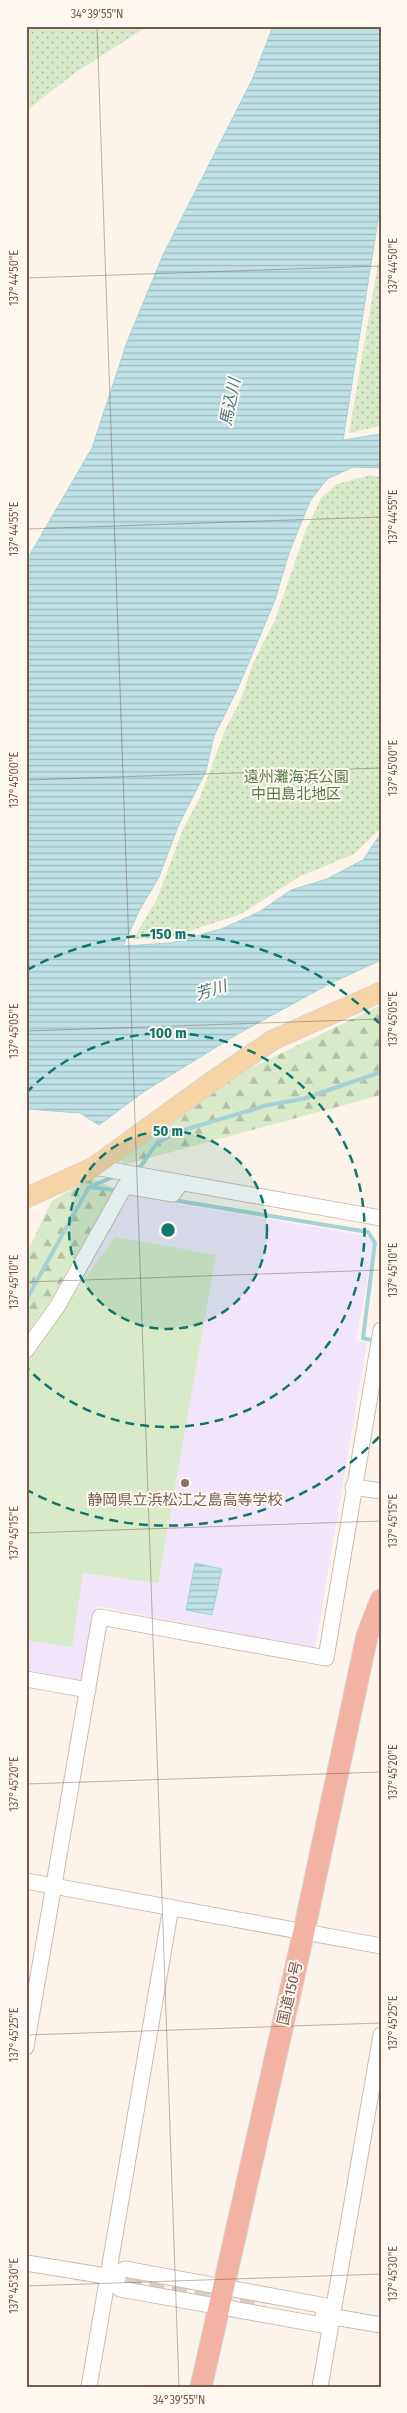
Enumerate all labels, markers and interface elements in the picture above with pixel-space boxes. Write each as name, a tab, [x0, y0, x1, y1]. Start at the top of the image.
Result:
text: 34°39'55"N	[71, 7, 123, 21]
text: 137°44'50"E	[386, 238, 400, 294]
text: 137°44'50"E	[7, 250, 21, 306]
water label: 馬込川	[216, 375, 244, 427]
text: 137°44'55"E	[386, 489, 400, 544]
text: 137°44'55"E	[7, 501, 21, 556]
text: 137°45'00"E	[386, 739, 400, 796]
text: 137°45'00"E	[7, 751, 21, 808]
park label: 遠州灘海浜公園 中田島北地区	[243, 768, 349, 803]
text: 150 m	[150, 925, 186, 943]
water label: 芳川	[193, 976, 231, 1004]
text: 137°45'05"E	[386, 991, 400, 1047]
text: 137°45'05"E	[7, 1003, 21, 1059]
text: 100 m	[149, 1024, 187, 1042]
text: 50 m	[153, 1122, 183, 1140]
centre of rings	[159, 1221, 177, 1239]
text: 137°45'10"E	[386, 1242, 400, 1297]
text: 137°45'10"E	[7, 1254, 21, 1309]
marker: 静岡県立浜松江之島高等学校	[179, 1477, 191, 1489]
place label: 静岡県立浜松江之島高等学校	[87, 1491, 283, 1509]
text: 137°45'15"E	[386, 1494, 400, 1548]
text: 137°45'15"E	[7, 1506, 21, 1560]
text: 137°45'20"E	[386, 1744, 400, 1800]
text: 137°45'20"E	[7, 1756, 21, 1812]
street label: 国道150号	[274, 1959, 306, 2027]
text: 137°45'25"E	[386, 1995, 400, 2050]
text: 137°45'25"E	[7, 2007, 21, 2062]
text: 137°45'30"E	[386, 2246, 400, 2302]
text: 137°45'30"E	[7, 2258, 21, 2314]
text: 34°39'55"N	[153, 2393, 205, 2407]

